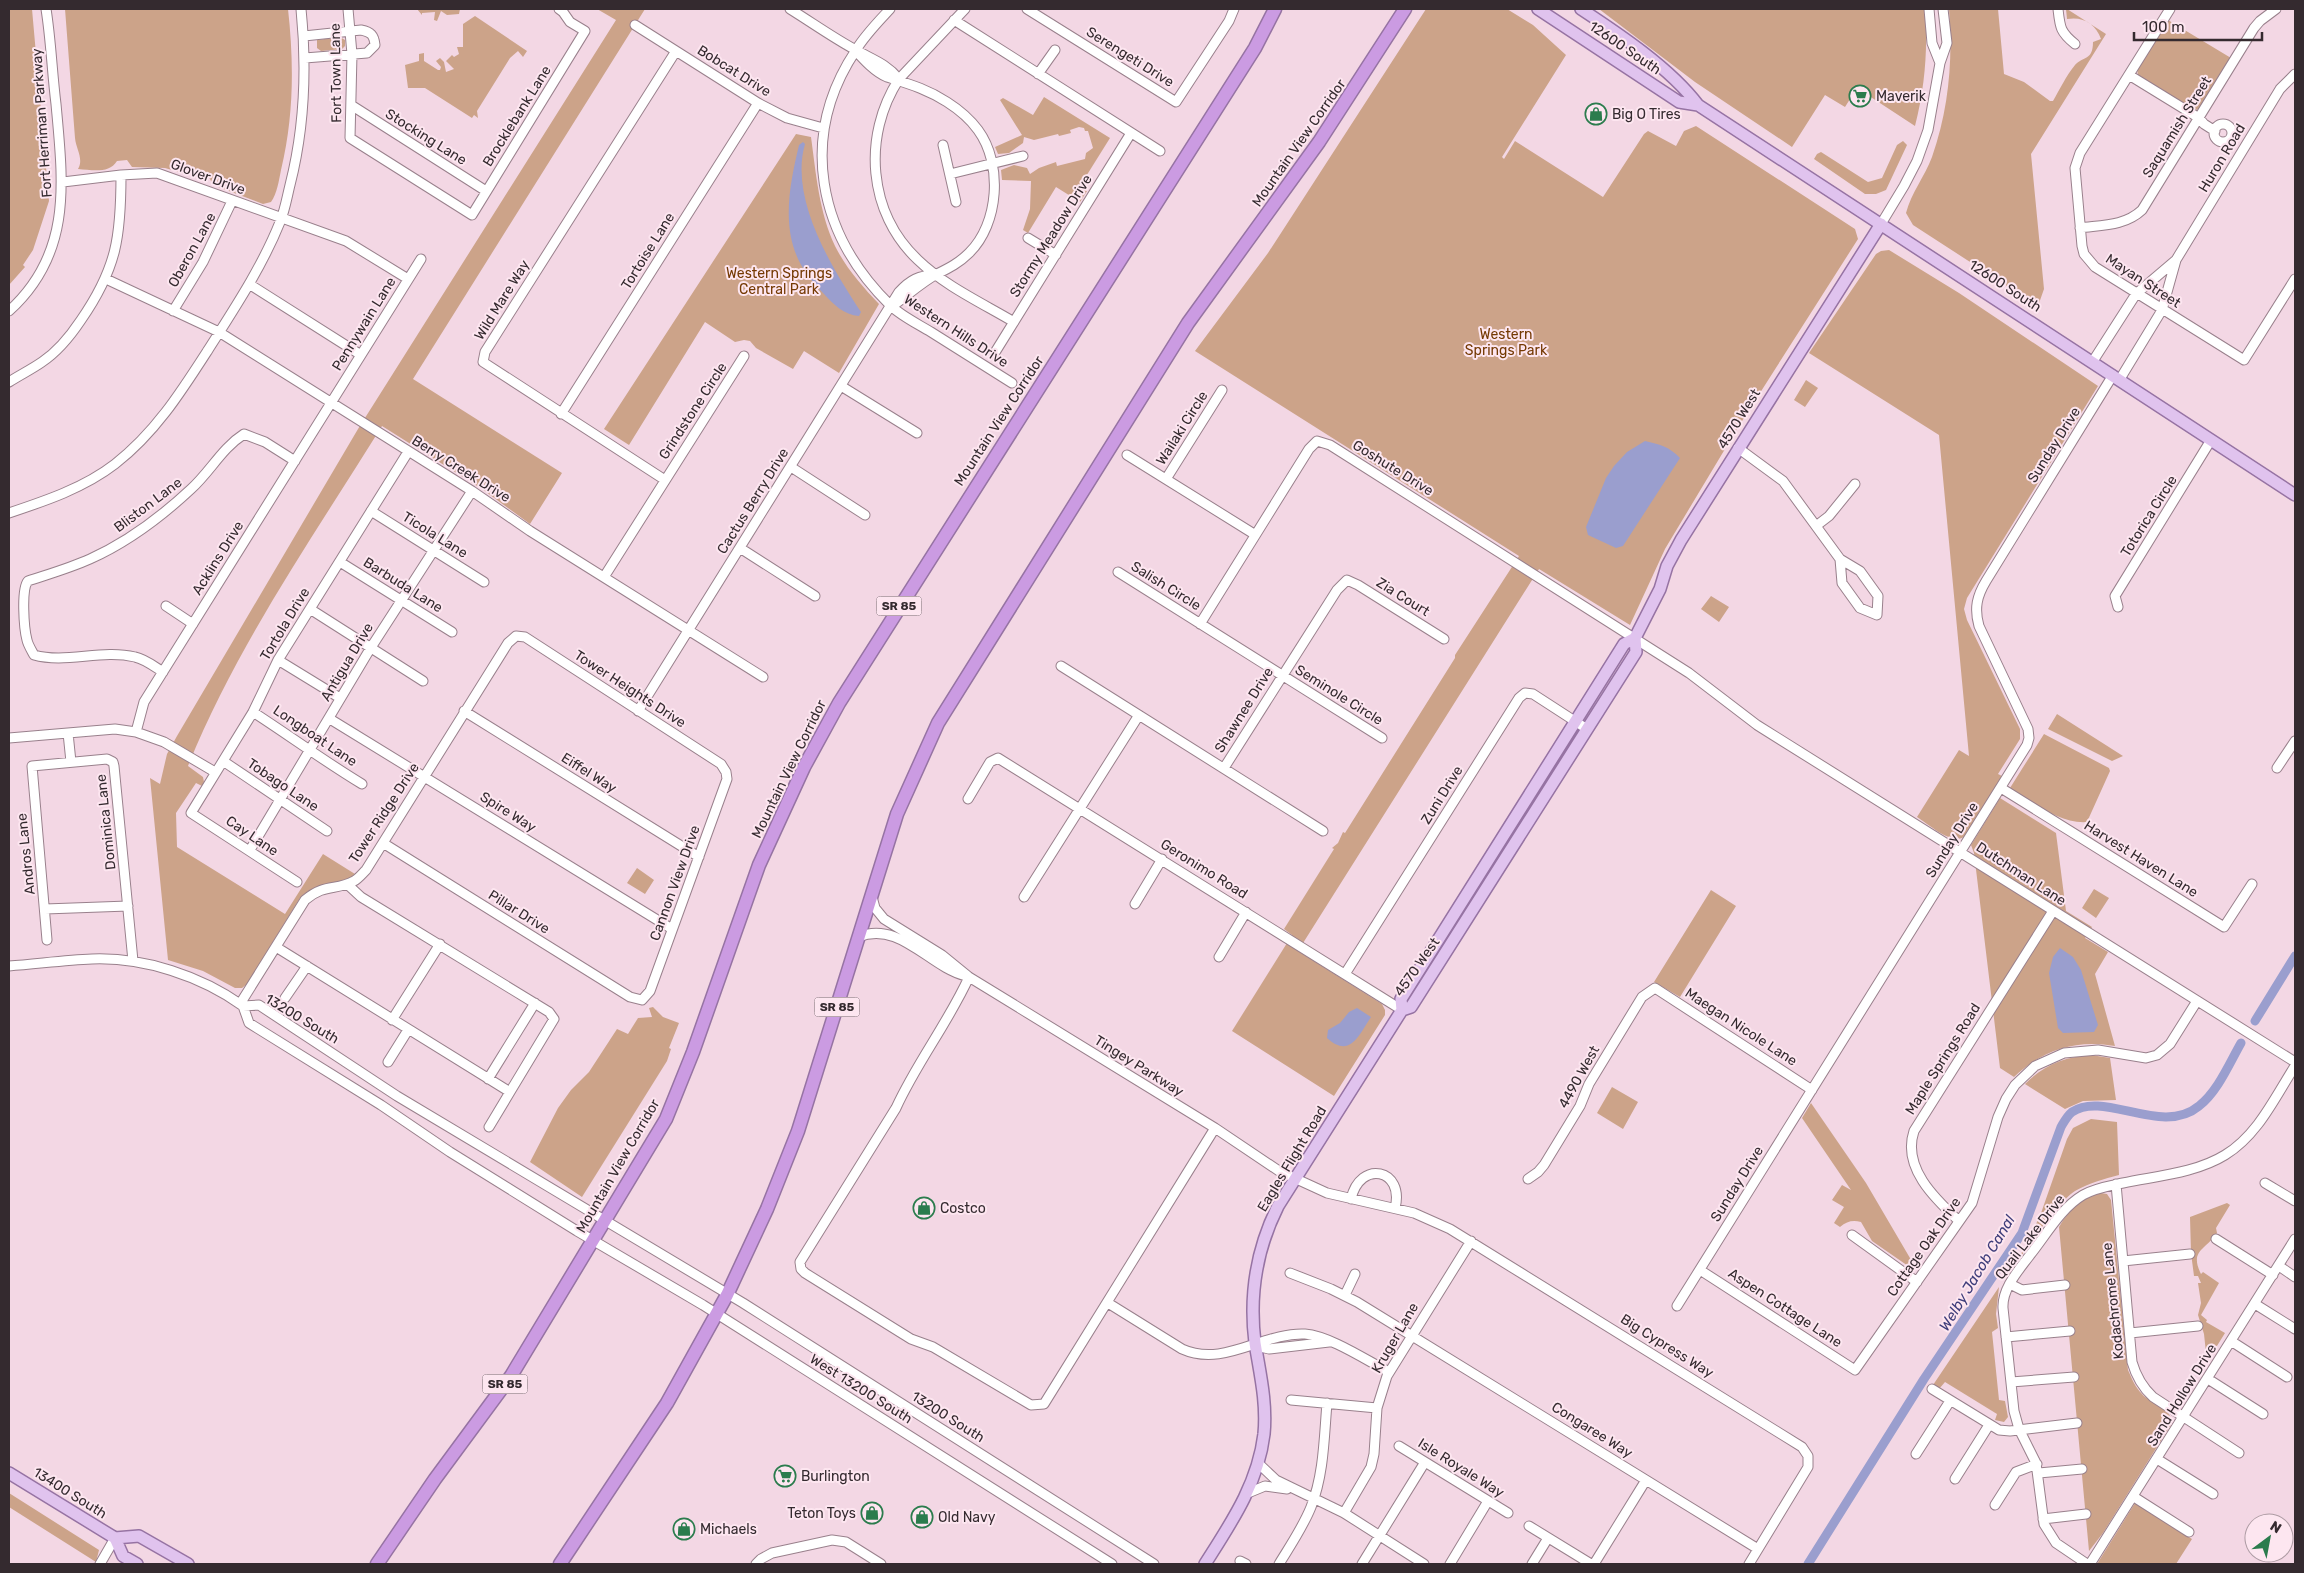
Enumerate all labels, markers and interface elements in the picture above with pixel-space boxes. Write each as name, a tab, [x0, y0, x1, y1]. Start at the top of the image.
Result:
scale bar	[2134, 10, 2262, 42]
street label: 12600 South	[1586, 18, 1664, 78]
text: 100 m	[2142, 18, 2184, 36]
street label: Fort Town Lane	[327, 23, 345, 123]
street label: Serengeti Drive	[1083, 23, 1177, 91]
street label: Bobcat Drive	[694, 42, 774, 100]
street label: Fort Herriman Parkway	[28, 47, 56, 198]
street label: Brocklebank Lane	[479, 62, 555, 170]
street label: Saquamish Street	[2139, 73, 2215, 181]
street label: Mountain View Corridor	[1249, 75, 1350, 210]
supermarket icon: Maverik	[1848, 84, 1872, 108]
place label: Maverik	[1876, 88, 1927, 105]
shop icon: Big O Tires	[1584, 102, 1608, 126]
street label: Stocking Lane	[382, 105, 470, 169]
place label: Big O Tires	[1612, 106, 1681, 123]
street label: Huron Road	[2195, 121, 2249, 195]
street label: Glover Drive	[168, 156, 248, 198]
street label: Stormy Meadow Drive	[1006, 171, 1096, 300]
street label: Tortoise Lane	[618, 209, 678, 293]
street label: Oberon Lane	[165, 210, 220, 290]
street label: Mayan Street	[2102, 250, 2184, 312]
street label: 12600 South	[1966, 256, 2044, 316]
street label: Wild Mare Way	[471, 257, 533, 343]
park label: Western Springs Central Park	[726, 265, 832, 298]
street label: Pennywain Lane	[328, 274, 400, 374]
street label: Western Hills Drive	[901, 291, 1011, 371]
park label: Western Springs Park	[1465, 326, 1548, 359]
street label: Mountain View Corridor	[951, 352, 1048, 489]
street label: Grindstone Circle	[655, 359, 731, 463]
street label: 4570 West	[1714, 385, 1764, 452]
street label: Wailaki Circle	[1153, 388, 1212, 468]
street label: Sunday Drive	[2024, 404, 2084, 486]
street label: Berry Creek Drive	[409, 432, 514, 506]
street label: Goshute Drive	[1349, 436, 1437, 500]
street label: Cactus Berry Drive	[714, 445, 793, 557]
street label: Totorica Circle	[2117, 472, 2181, 560]
street label: Bliston Lane	[111, 474, 185, 536]
street label: Ticola Lane	[399, 508, 471, 562]
street label: Acklins Drive	[189, 518, 247, 598]
street label: Barbuda Lane	[360, 554, 446, 616]
street label: Salish Circle	[1128, 558, 1204, 614]
street label: Zia Court	[1373, 574, 1433, 620]
street label: Tortola Drive	[257, 584, 313, 663]
road number: SR 85	[876, 596, 922, 616]
street label: Antigua Drive	[317, 620, 377, 704]
street label: Tower Heights Drive	[571, 647, 689, 732]
street label: Seminole Circle	[1292, 661, 1386, 729]
street label: Shawnee Drive	[1211, 664, 1277, 756]
street label: Mountain View Corridor	[748, 697, 830, 841]
street label: Longboat Lane	[270, 702, 360, 770]
street label: Eiffel Way	[558, 749, 620, 797]
street label: Tobago Lane	[244, 755, 322, 815]
street label: Tower Ridge Drive	[345, 760, 423, 866]
street label: Zuni Drive	[1417, 763, 1467, 827]
street label: Dominica Lane	[93, 773, 119, 871]
street label: Spire Way	[477, 788, 539, 836]
street label: Sunday Drive	[1922, 799, 1982, 881]
street label: Andros Lane	[13, 812, 39, 896]
street label: Cay Lane	[223, 812, 282, 860]
street label: Harvest Haven Lane	[2081, 817, 2201, 901]
street label: Cannon View Drive	[646, 823, 704, 943]
street label: Geronimo Road	[1157, 835, 1251, 903]
street label: Dutchman Lane	[1973, 839, 2069, 909]
street label: Pillar Drive	[485, 887, 553, 938]
street label: 4570 West	[1391, 934, 1444, 1000]
street label: Maegan Nicole Lane	[1682, 984, 1800, 1070]
street label: 13200 South	[262, 990, 342, 1048]
road number: SR 85	[814, 998, 860, 1016]
street label: Maple Springs Road	[1902, 1000, 1984, 1118]
street label: Tingey Parkway	[1091, 1032, 1187, 1100]
street label: 4490 West	[1555, 1042, 1603, 1111]
street label: Mountain View Corridor	[573, 1095, 664, 1236]
street label: Eagles Flight Road	[1254, 1103, 1330, 1215]
street label: Sunday Drive	[1707, 1143, 1767, 1225]
street label: Quail Lake Drive	[1991, 1191, 2069, 1283]
street label: Cottage Oak Drive	[1883, 1194, 1965, 1300]
shop icon: Costco	[912, 1196, 936, 1220]
place label: Costco	[940, 1200, 986, 1217]
water label: Welby Jacob Canal	[1935, 1211, 2019, 1334]
street label: Kodachrome Lane	[2098, 1242, 2128, 1360]
street label: Aspen Cottage Lane	[1725, 1265, 1845, 1351]
street label: Kruger Lane	[1368, 1300, 1422, 1376]
street label: Big Cypress Way	[1617, 1311, 1717, 1382]
street label: Sand Hollow Drive	[2144, 1341, 2220, 1449]
street label: West 13200 South	[807, 1351, 915, 1427]
road number: SR 85	[482, 1375, 528, 1394]
street label: 13200 South	[908, 1388, 988, 1446]
street label: Congaree Way	[1548, 1398, 1636, 1462]
street label: Isle Royale Way	[1415, 1435, 1507, 1501]
street label: 13400 South	[30, 1464, 110, 1522]
supermarket icon: Burlington	[773, 1464, 797, 1488]
place label: Burlington	[801, 1468, 870, 1485]
shop icon: Teton Toys	[860, 1501, 884, 1525]
place label: Teton Toys	[787, 1505, 856, 1522]
shop icon: Old Navy	[910, 1505, 934, 1529]
place label: Old Navy	[938, 1509, 996, 1526]
north arrow	[2244, 1513, 2294, 1563]
shop icon: Michaels	[672, 1517, 696, 1541]
text: N	[2267, 1518, 2284, 1537]
place label: Michaels	[700, 1521, 757, 1538]

